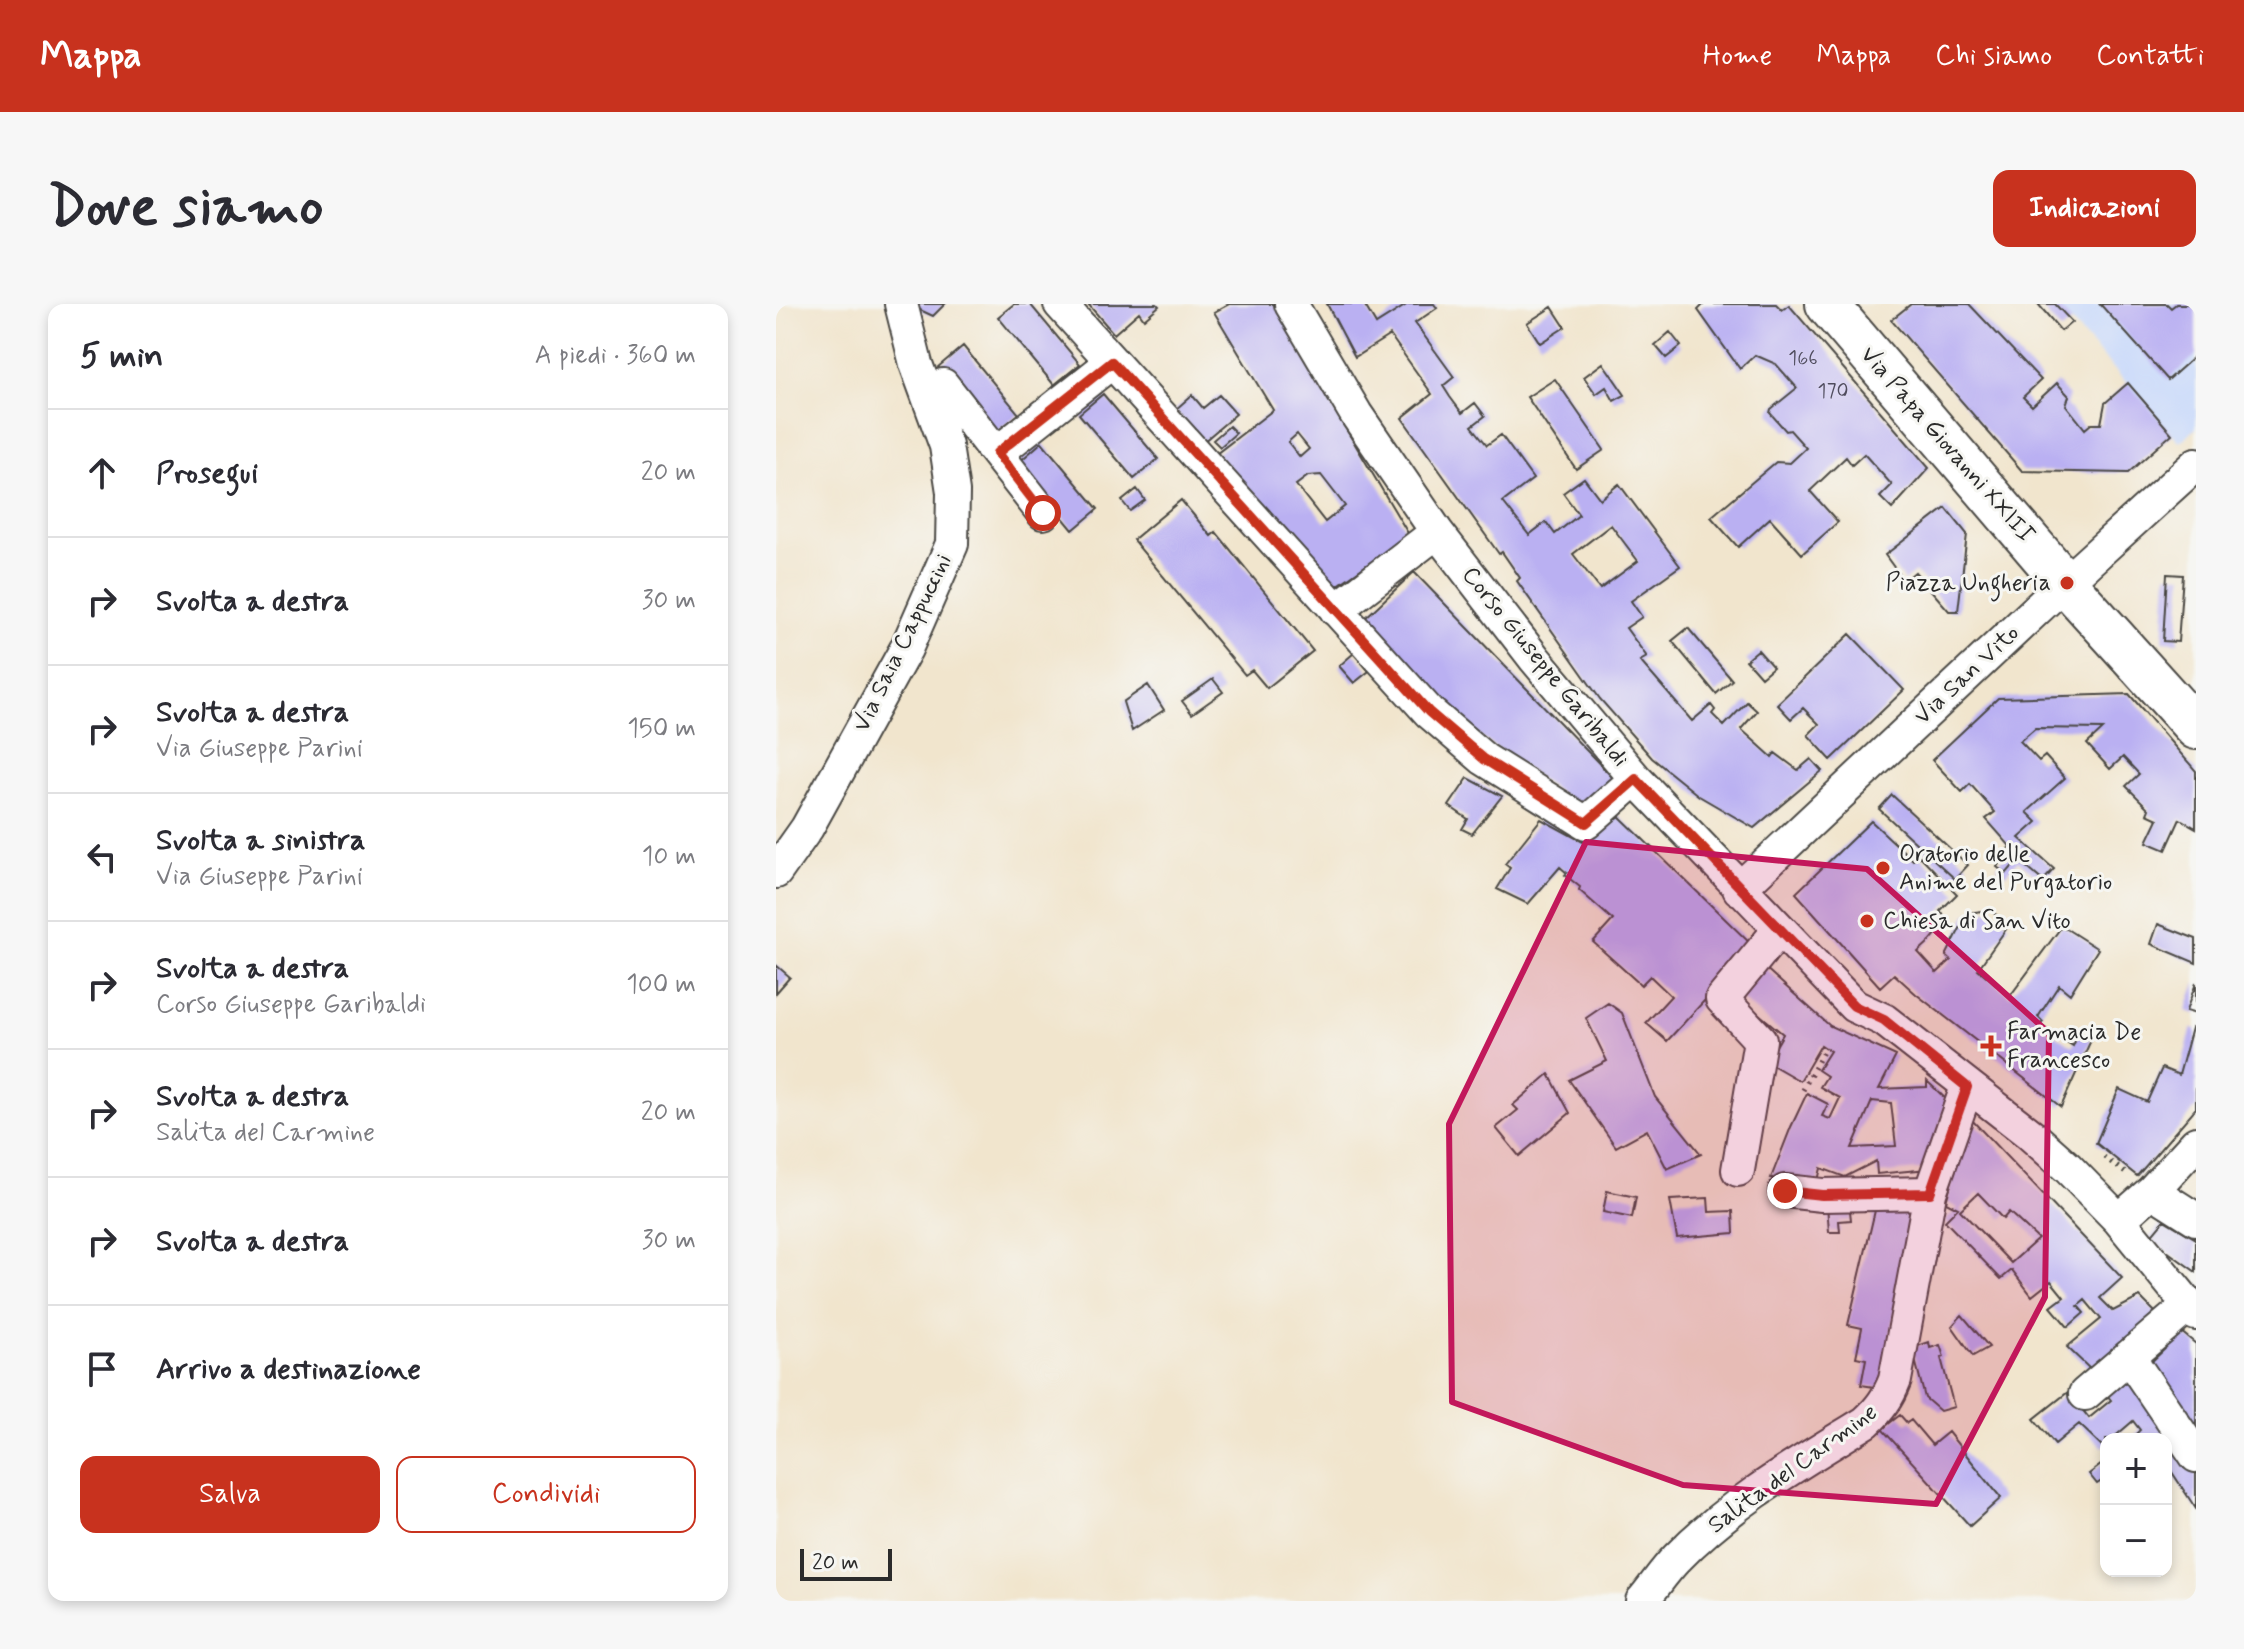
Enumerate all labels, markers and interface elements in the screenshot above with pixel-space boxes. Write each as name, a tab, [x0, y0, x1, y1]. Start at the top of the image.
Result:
text: Mappa	[40, 32, 142, 81]
text: Home	[1703, 38, 1772, 75]
text: Mappa	[1816, 38, 1891, 75]
text: Chi siamo	[1935, 38, 2052, 75]
text: Contatti	[2096, 38, 2204, 75]
button: Indicazioni	[1993, 170, 2196, 247]
text: Dove siamo	[48, 172, 323, 245]
text: 5 min	[80, 334, 163, 379]
text: A piedi · 360 m	[535, 339, 696, 373]
street label: Via Papa Giovanni XXIII	[1853, 340, 2041, 550]
house number: 166	[1788, 345, 1818, 372]
house number: 170	[1817, 378, 1849, 405]
icon: ahead	[80, 451, 124, 495]
text: Prosegui	[156, 454, 258, 493]
text: 20 m	[641, 456, 696, 490]
route start	[1025, 495, 1061, 531]
street label: Via Saia Cappuccini	[846, 549, 960, 737]
street label: Corso Giuseppe Garibaldi	[1455, 560, 1635, 774]
place label: Piazza Ungheria	[1886, 568, 2051, 602]
marker: Piazza Ungheria	[2058, 574, 2076, 592]
icon: right	[80, 579, 124, 623]
text: Svolta a destra	[156, 582, 349, 621]
text: 30 m	[642, 584, 696, 618]
street label: Via San Vito	[1908, 618, 2026, 732]
text: Svolta a destra	[156, 693, 349, 732]
icon: right	[80, 707, 124, 751]
text: 150 m	[627, 712, 696, 746]
text: Via Giuseppe Parini	[156, 732, 363, 766]
text: Svolta a sinistra	[156, 821, 366, 860]
icon: left	[80, 835, 124, 879]
place label: Oratorio delle Anime del Purgatorio	[1899, 839, 2112, 898]
text: 10 m	[642, 840, 696, 874]
marker: Oratorio delle Anime del Purgatorio	[1874, 859, 1892, 877]
text: Via Giuseppe Parini	[156, 860, 363, 894]
place label: Chiesa di San Vito	[1883, 906, 2071, 937]
marker: Chiesa di San Vito	[1858, 912, 1876, 930]
text: Svolta a destra	[156, 949, 349, 988]
icon: right	[80, 963, 124, 1007]
text: 100 m	[626, 968, 696, 1002]
text: Corso Giuseppe Garibaldi	[156, 988, 426, 1022]
place label: Farmacia De Francesco	[2007, 1017, 2141, 1076]
marker: Farmacia De Francesco	[1982, 1037, 2000, 1055]
text: Svolta a destra	[156, 1077, 349, 1116]
icon: right	[80, 1091, 124, 1135]
text: 20 m	[641, 1096, 696, 1130]
text: Salita del Carmine	[156, 1116, 375, 1150]
route end	[1767, 1173, 1803, 1209]
icon: right	[80, 1219, 124, 1263]
text: Svolta a destra	[156, 1222, 349, 1261]
text: 30 m	[642, 1224, 696, 1258]
icon: arrive	[80, 1347, 124, 1391]
text: Arrivo a destinazione	[156, 1350, 421, 1389]
street label: Salita del Carmine	[1702, 1397, 1884, 1541]
map controls	[2100, 1433, 2172, 1577]
button: +	[2100, 1433, 2172, 1505]
button: Salva	[80, 1456, 380, 1533]
button: Condividi	[396, 1456, 696, 1533]
button: −	[2100, 1505, 2172, 1577]
scale bar	[800, 1545, 892, 1581]
text: 20 m	[812, 1549, 859, 1577]

